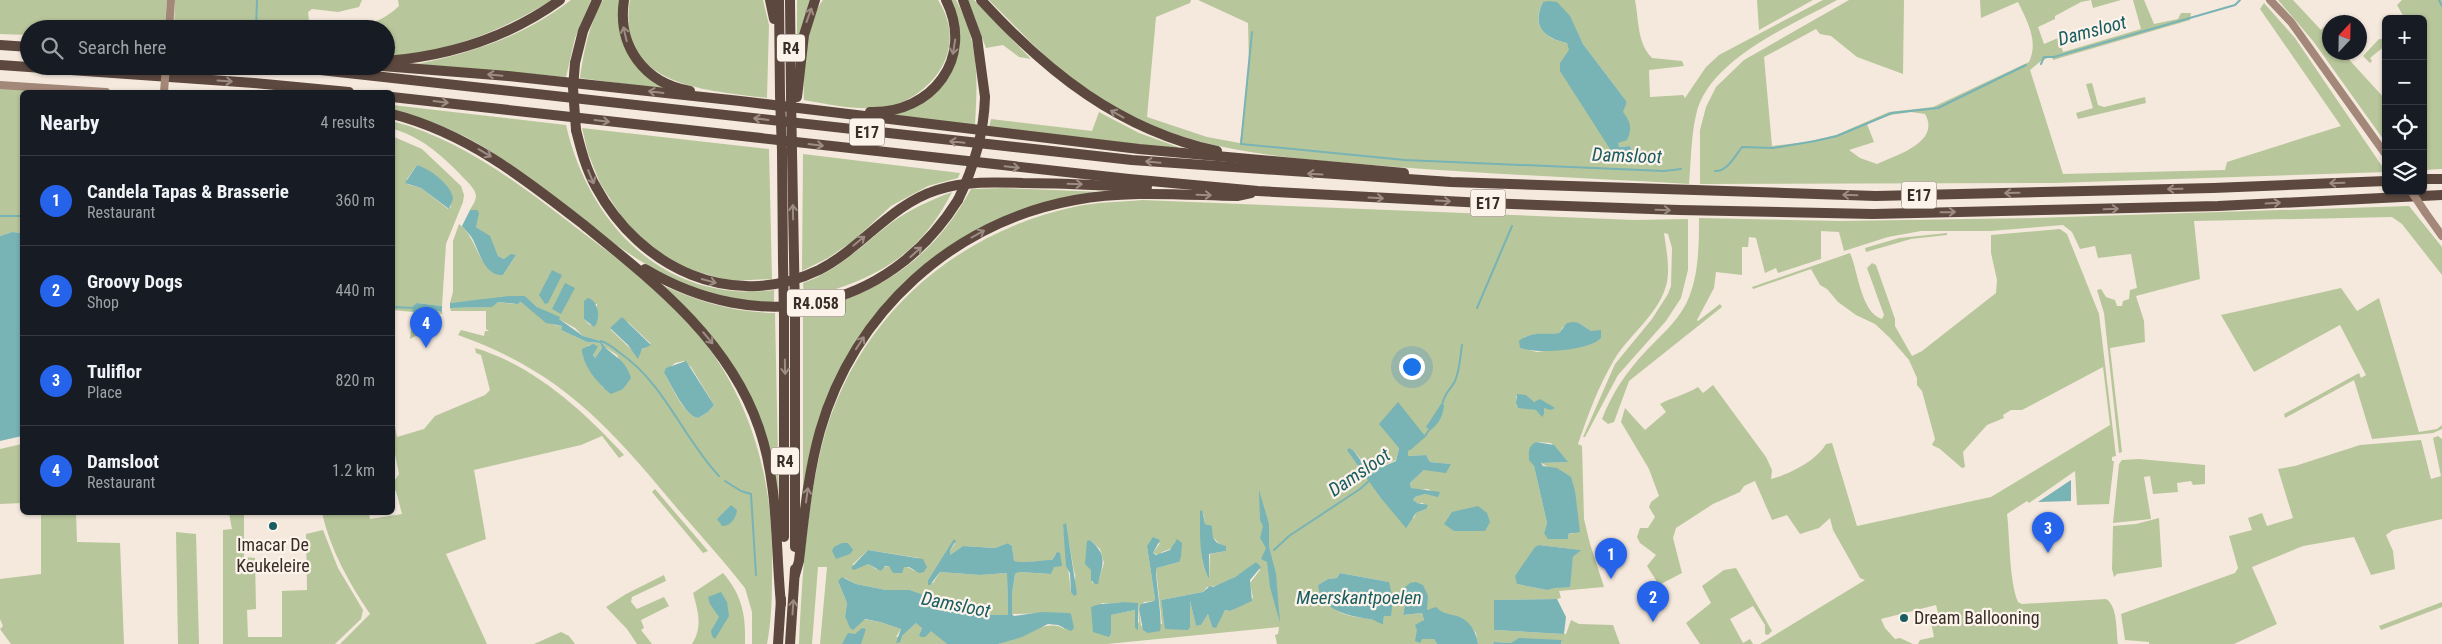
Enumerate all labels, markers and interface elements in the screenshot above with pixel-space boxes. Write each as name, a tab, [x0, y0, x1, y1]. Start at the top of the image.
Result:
one-way arrow	[805, 8, 814, 23]
water label: Damsloot	[2055, 10, 2129, 51]
north arrow	[2322, 15, 2367, 60]
map controls	[2382, 15, 2427, 195]
button: +	[2382, 15, 2427, 60]
search box	[20, 20, 395, 75]
one-way arrow	[620, 27, 629, 43]
icon: search	[38, 34, 66, 62]
road number: R4	[777, 34, 805, 62]
text: Search here	[78, 36, 166, 59]
one-way arrow	[949, 39, 959, 55]
button: −	[2382, 60, 2427, 105]
one-way arrow	[487, 70, 503, 80]
one-way arrow	[217, 76, 233, 85]
one-way arrow	[649, 87, 665, 97]
one-way arrow	[433, 97, 449, 107]
button: locate	[2382, 105, 2427, 150]
one-way arrow	[1109, 109, 1124, 119]
text: Nearby	[40, 111, 99, 135]
text: 4 results	[320, 113, 375, 132]
one-way arrow	[753, 114, 769, 124]
one-way arrow	[594, 116, 610, 126]
road number: E17	[850, 118, 884, 146]
one-way arrow	[949, 137, 965, 147]
one-way arrow	[808, 140, 824, 150]
water label: Damsloot	[1592, 143, 1663, 168]
one-way arrow	[478, 149, 492, 159]
button: layers	[2382, 150, 2427, 195]
one-way arrow	[1145, 157, 1161, 167]
one-way arrow	[1004, 162, 1020, 172]
one-way arrow	[586, 169, 596, 184]
one-way arrow	[1308, 169, 1324, 178]
one-way arrow	[2329, 178, 2346, 188]
text: Candela Tapas & Brasserie	[87, 180, 289, 203]
one-way arrow	[1067, 180, 1083, 189]
road number: E17	[1902, 182, 1936, 208]
one-way arrow	[2167, 184, 2183, 194]
one-way arrow	[2004, 188, 2020, 197]
one-way arrow	[1195, 190, 1211, 200]
road number: E17	[1470, 190, 1506, 217]
one-way arrow	[1842, 190, 1858, 200]
text: 1	[52, 191, 60, 210]
text: 360 m	[336, 191, 375, 210]
one-way arrow	[1368, 193, 1384, 202]
one-way arrow	[1435, 197, 1451, 206]
one-way arrow	[2265, 199, 2281, 208]
text: Restaurant	[87, 203, 155, 222]
one-way arrow	[789, 204, 798, 220]
one-way arrow	[2102, 204, 2118, 214]
one-way arrow	[1654, 205, 1671, 215]
one-way arrow	[1940, 208, 1956, 217]
one-way arrow	[970, 229, 985, 238]
one-way arrow	[852, 236, 865, 247]
one-way arrow	[909, 246, 922, 257]
text: Groovy Dogs	[87, 270, 183, 293]
one-way arrow	[700, 276, 716, 286]
text: 2	[52, 281, 60, 300]
text: 440 m	[336, 281, 375, 300]
road number: R4.058	[787, 290, 845, 316]
text: Shop	[87, 293, 119, 312]
pin: 4	[410, 307, 442, 348]
one-way arrow	[702, 331, 713, 344]
one-way arrow	[855, 337, 865, 351]
your location	[1399, 354, 1425, 380]
one-way arrow	[780, 358, 789, 374]
text: Tuliflor	[87, 360, 142, 383]
text: 3	[52, 371, 60, 390]
text: 820 m	[336, 371, 375, 390]
text: Place	[87, 383, 122, 402]
water label: Damsloot	[1324, 443, 1395, 501]
road number: R4	[771, 448, 799, 474]
text: Damsloot	[87, 450, 159, 473]
text: 4	[52, 461, 60, 480]
text: 1.2 km	[332, 461, 375, 480]
text: Restaurant	[87, 473, 155, 492]
one-way arrow	[802, 488, 812, 504]
pin: 3	[2032, 512, 2064, 553]
marker: Imacar De Keukeleire	[267, 520, 279, 532]
place label: Imacar De Keukeleire	[236, 534, 310, 576]
pin: 1	[1595, 538, 1627, 579]
pin: 2	[1637, 581, 1669, 622]
water label: Meerskantpoelen	[1296, 586, 1422, 609]
water label: Damsloot	[919, 587, 993, 623]
one-way arrow	[788, 599, 797, 615]
place label: Dream Ballooning	[1914, 607, 2040, 628]
marker: Dream Ballooning	[1898, 612, 1910, 624]

